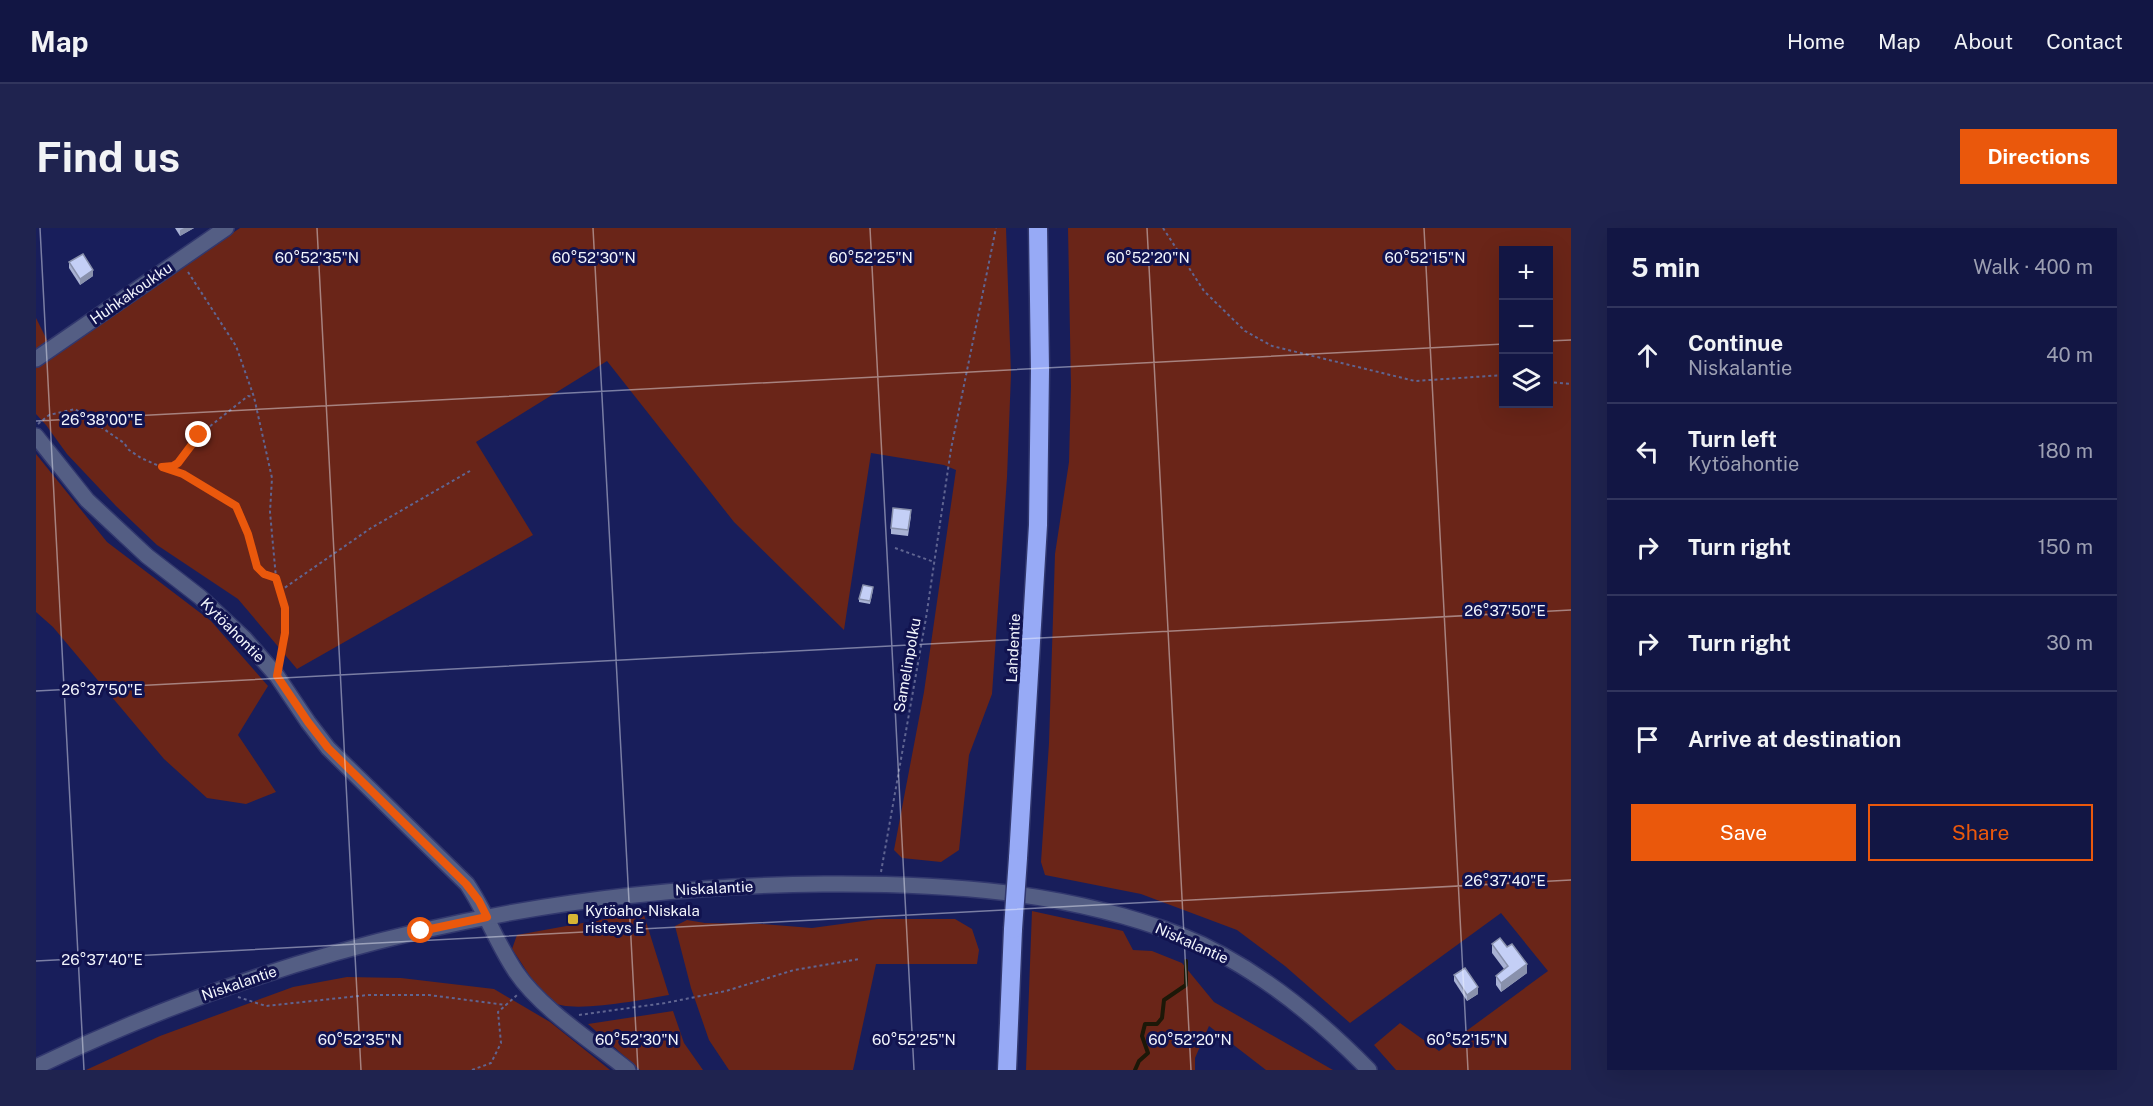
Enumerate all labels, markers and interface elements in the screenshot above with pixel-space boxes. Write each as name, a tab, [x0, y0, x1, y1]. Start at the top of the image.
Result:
text: Map	[30, 25, 89, 58]
text: Home	[1787, 29, 1845, 54]
text: Map	[1878, 29, 1921, 54]
text: About	[1954, 29, 2013, 54]
text: Contact	[2046, 29, 2123, 54]
button: Directions	[1960, 129, 2117, 184]
text: Find us	[36, 132, 180, 181]
map controls	[1499, 246, 1553, 408]
button: +	[1499, 246, 1553, 300]
text: 60°52'35"N	[275, 249, 359, 266]
text: 60°52'30"N	[552, 249, 636, 266]
text: 60°52'25"N	[829, 249, 913, 266]
text: 60°52'20"N	[1106, 249, 1190, 266]
text: 60°52'15"N	[1384, 249, 1466, 266]
text: 5 min	[1631, 252, 1700, 283]
text: Walk · 400 m	[1973, 255, 2093, 279]
street label: Huhkakoukku	[87, 258, 175, 328]
button: −	[1499, 300, 1553, 354]
text: Continue	[1688, 330, 1783, 356]
icon: ahead	[1631, 339, 1664, 372]
text: 40 m	[2046, 343, 2093, 367]
button: layers	[1499, 354, 1553, 408]
text: Niskalantie	[1688, 356, 1792, 380]
text: 26°38'00"E	[61, 411, 143, 428]
route end	[185, 421, 211, 447]
text: Turn left	[1688, 426, 1777, 452]
icon: left	[1631, 435, 1664, 468]
text: 180 m	[2038, 439, 2093, 463]
text: Kytöahontie	[1688, 452, 1799, 476]
icon: right	[1631, 531, 1664, 564]
text: Turn right	[1688, 534, 1791, 560]
text: 150 m	[2038, 535, 2093, 559]
street label: Kytöahontie	[197, 594, 269, 666]
text: 26°37'50"E	[1464, 602, 1546, 619]
street label: Lahdentie	[1003, 613, 1023, 683]
street label: Samelinpolku	[890, 616, 924, 714]
icon: right	[1631, 627, 1664, 660]
text: Turn right	[1688, 630, 1791, 656]
text: 30 m	[2046, 631, 2093, 655]
text: 26°37'50"E	[61, 681, 143, 698]
icon: arrive	[1631, 723, 1664, 756]
text: Arrive at destination	[1688, 726, 1901, 752]
button: Save	[1631, 804, 1856, 861]
button: Share	[1868, 804, 2093, 861]
text: 26°37'40"E	[1464, 872, 1546, 889]
street label: Niskalantie	[674, 877, 754, 899]
place label: Kytöaho-Niskala risteys E	[585, 902, 700, 936]
marker: Kytöaho-Niskala risteys E	[566, 912, 580, 926]
route start	[407, 917, 433, 943]
street label: Niskalantie	[1153, 919, 1231, 967]
text: 26°37'40"E	[61, 951, 143, 968]
street label: Niskalantie	[199, 962, 279, 1004]
text: 60°52'35"N	[318, 1031, 402, 1048]
text: 60°52'30"N	[595, 1031, 679, 1048]
text: 60°52'25"N	[872, 1031, 956, 1048]
text: 60°52'20"N	[1148, 1031, 1232, 1048]
text: 60°52'15"N	[1426, 1031, 1508, 1048]

